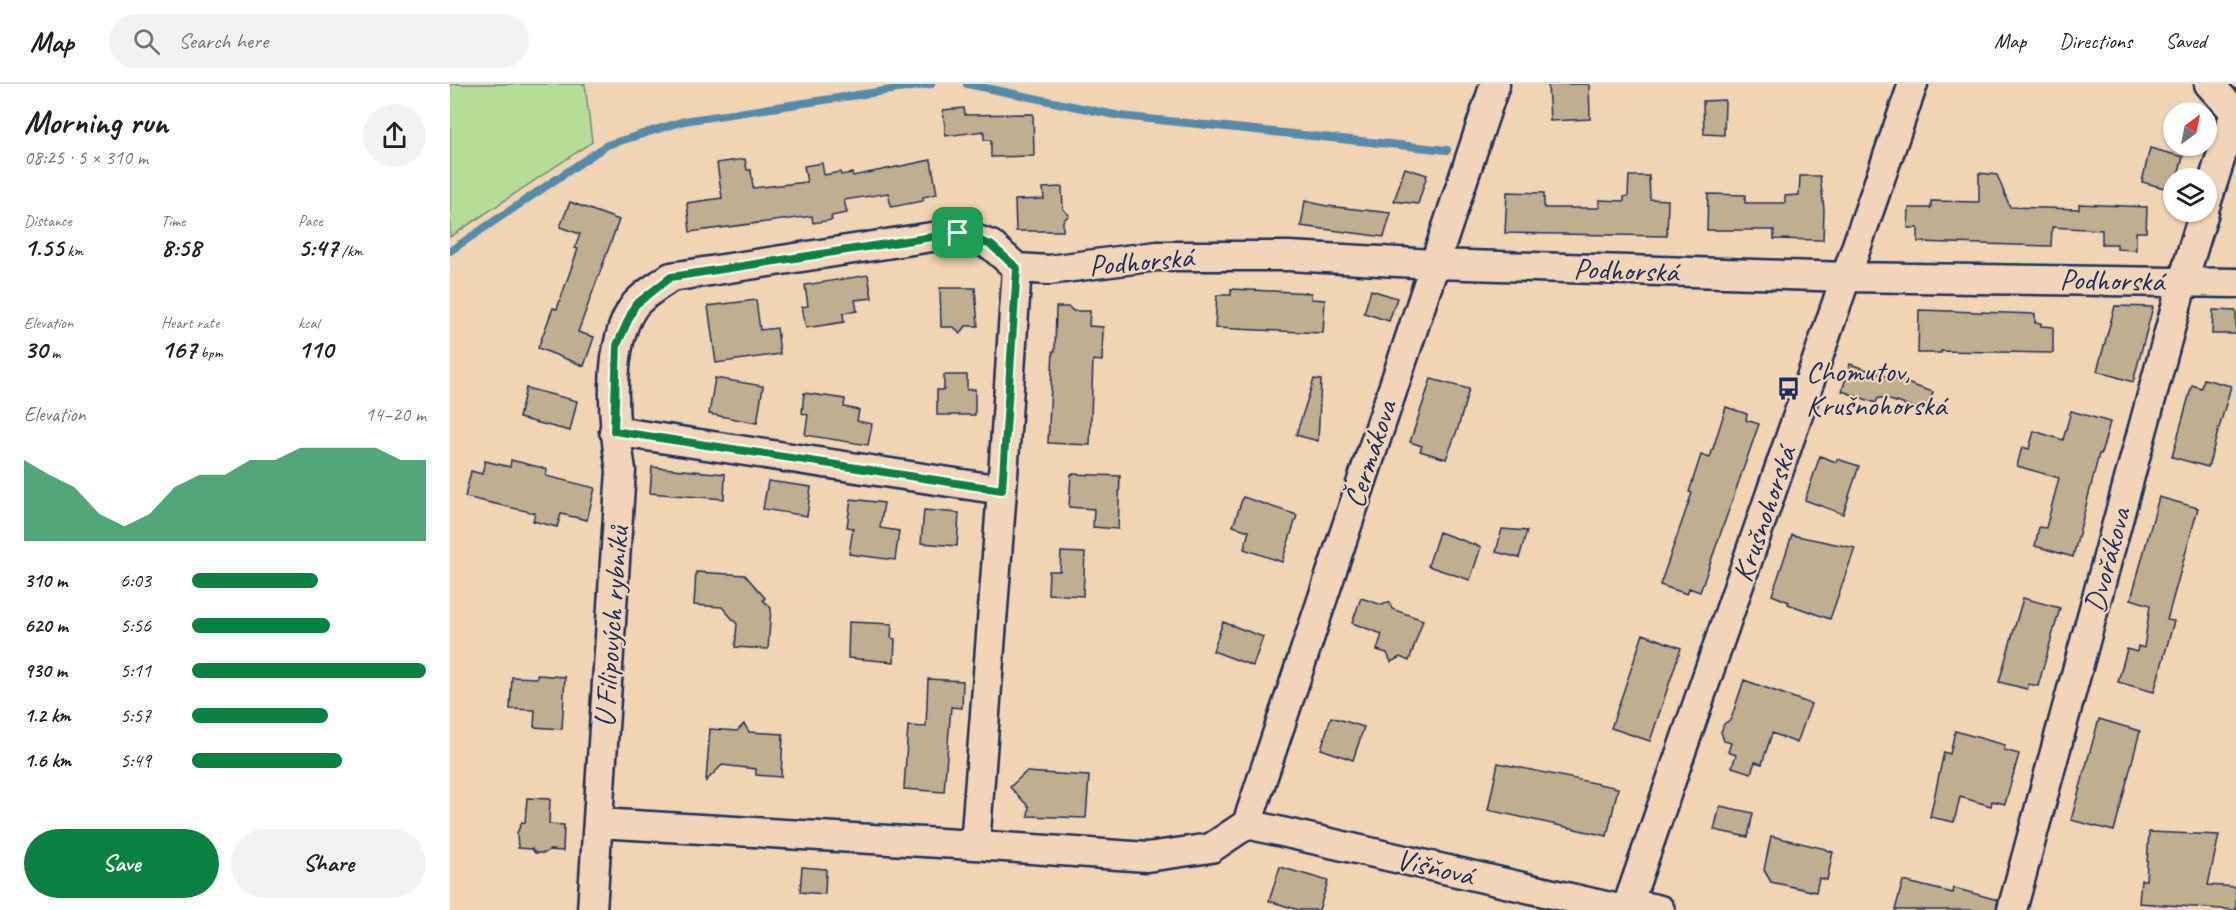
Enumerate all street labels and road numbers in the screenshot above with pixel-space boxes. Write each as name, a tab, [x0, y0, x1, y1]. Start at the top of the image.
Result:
street label: Podhorská	[1087, 237, 1198, 284]
street label: Podhorská	[1573, 249, 1682, 291]
street label: Podhorská	[2059, 260, 2168, 300]
street label: Čermákova	[1335, 394, 1406, 512]
street label: Krušnohorská	[1723, 439, 1806, 587]
street label: Dvořákova	[2075, 502, 2140, 616]
street label: U Filipových rybníků	[585, 524, 637, 728]
street label: Višňová	[1393, 840, 1480, 895]

